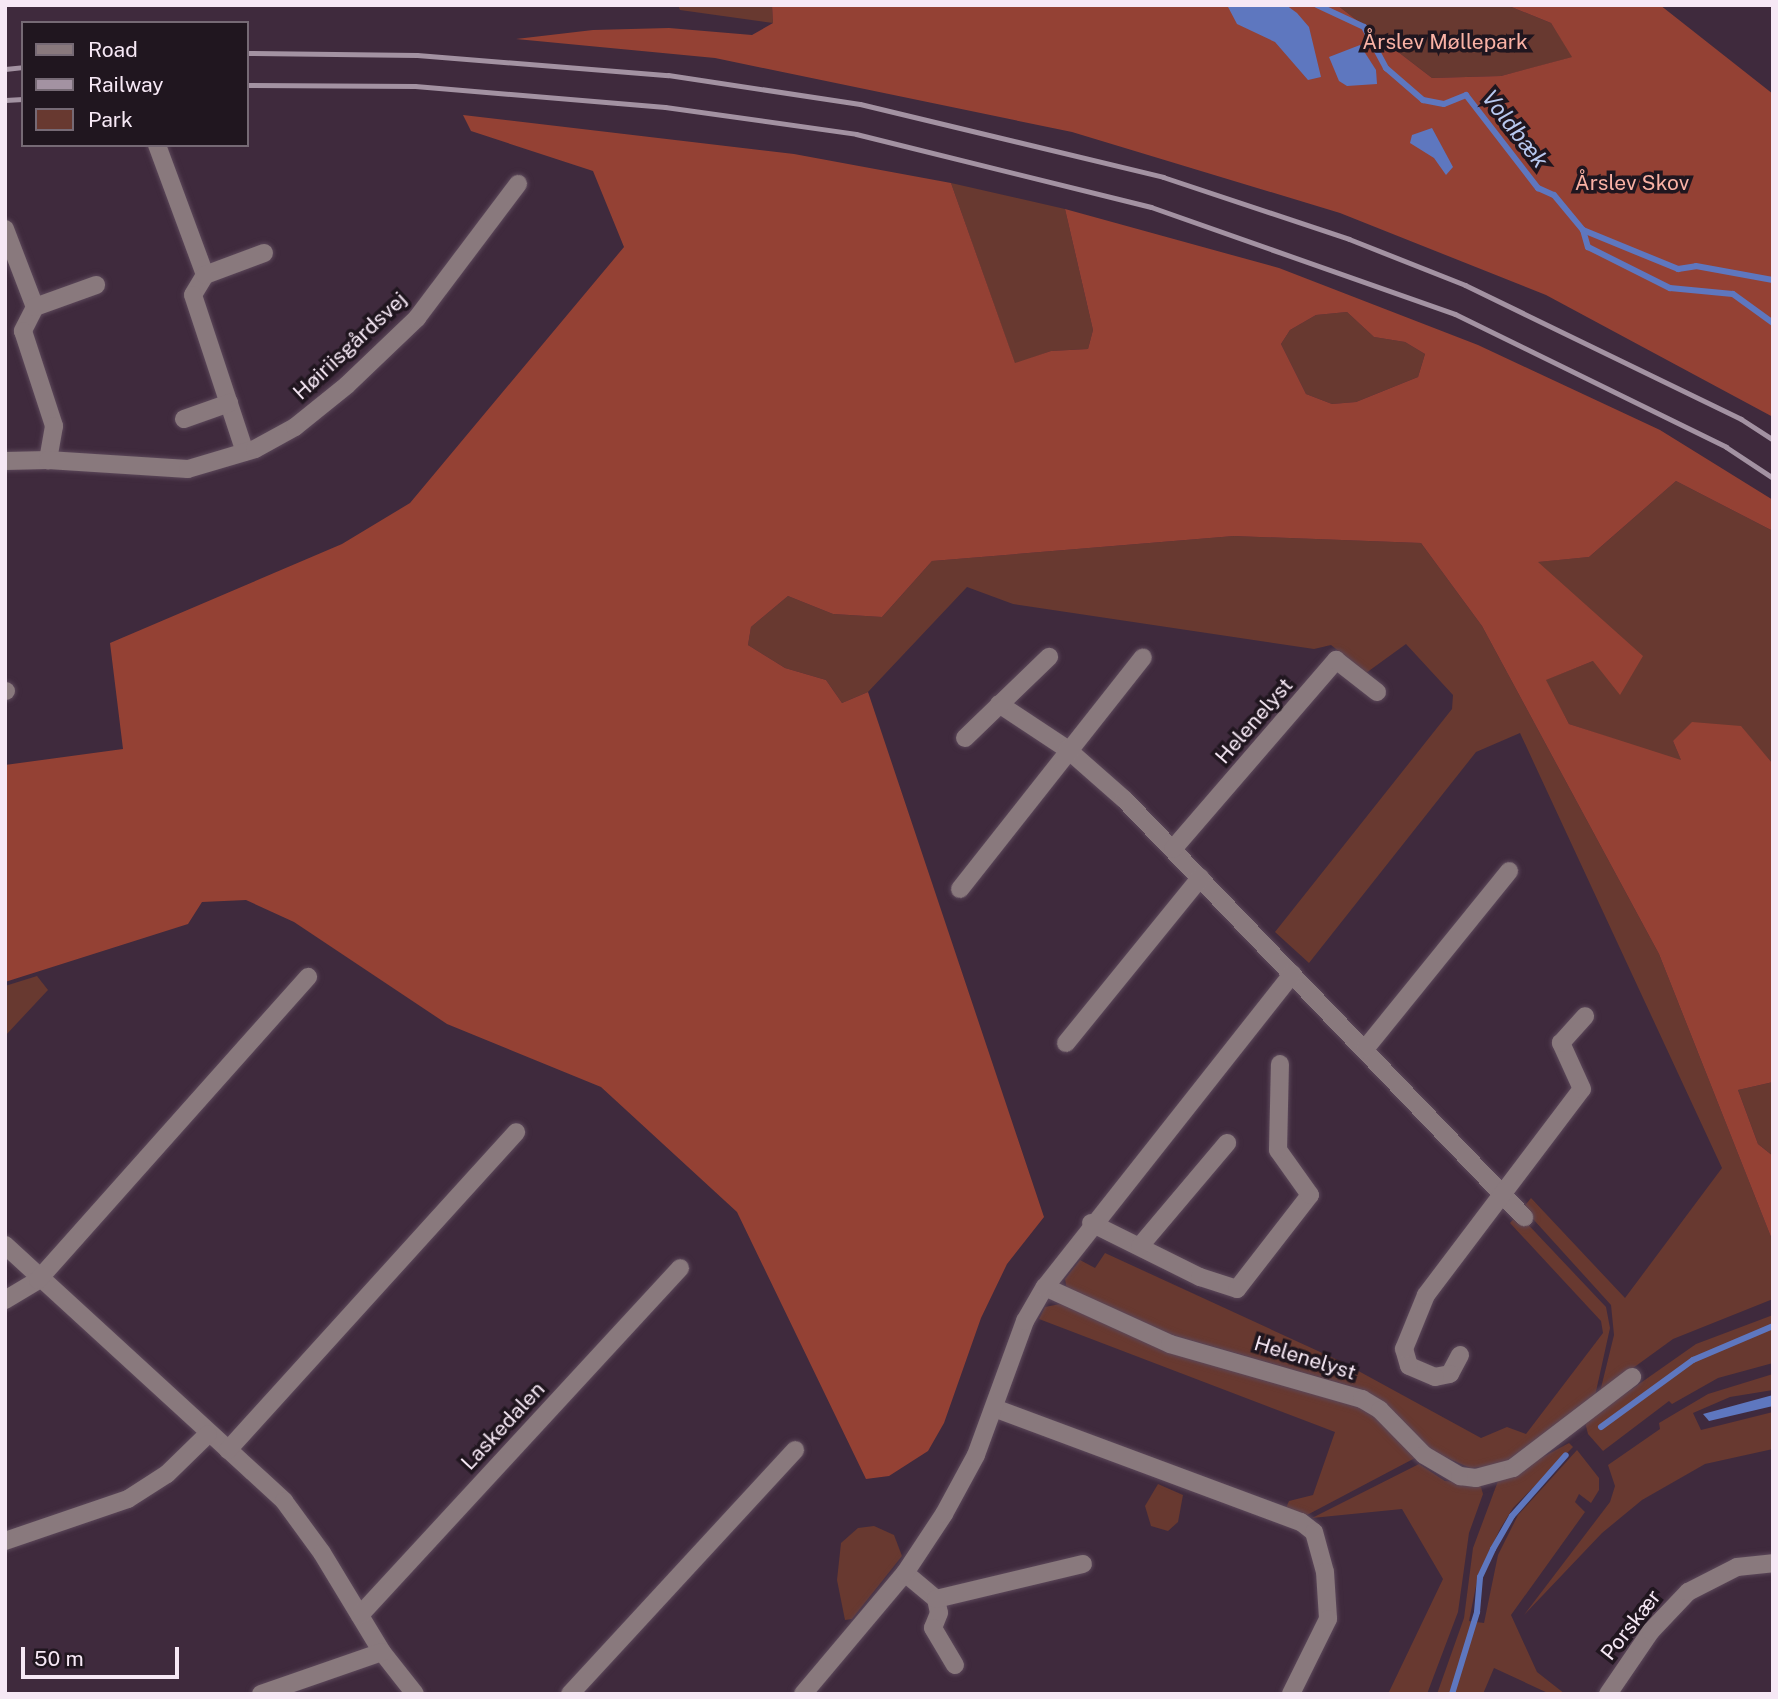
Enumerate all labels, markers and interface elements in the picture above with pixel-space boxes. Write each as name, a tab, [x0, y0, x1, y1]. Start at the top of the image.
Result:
legend	[21, 21, 248, 147]
park label: Årslev Møllepark	[1362, 29, 1528, 55]
text: Road	[88, 37, 138, 62]
text: Railway	[88, 72, 164, 97]
water label: Voldbæk	[1476, 84, 1554, 174]
text: Park	[88, 107, 133, 132]
park label: Årslev Skov	[1575, 170, 1689, 196]
street label: Høiriisgårdsvej	[288, 287, 412, 405]
street label: Helenelyst	[1210, 673, 1298, 769]
street label: Helenelyst	[1251, 1331, 1359, 1385]
street label: Laskedalen	[456, 1377, 550, 1475]
street label: Porskær	[1596, 1585, 1666, 1665]
scale bar	[24, 1632, 182, 1676]
text: 50 m	[34, 1646, 84, 1671]

